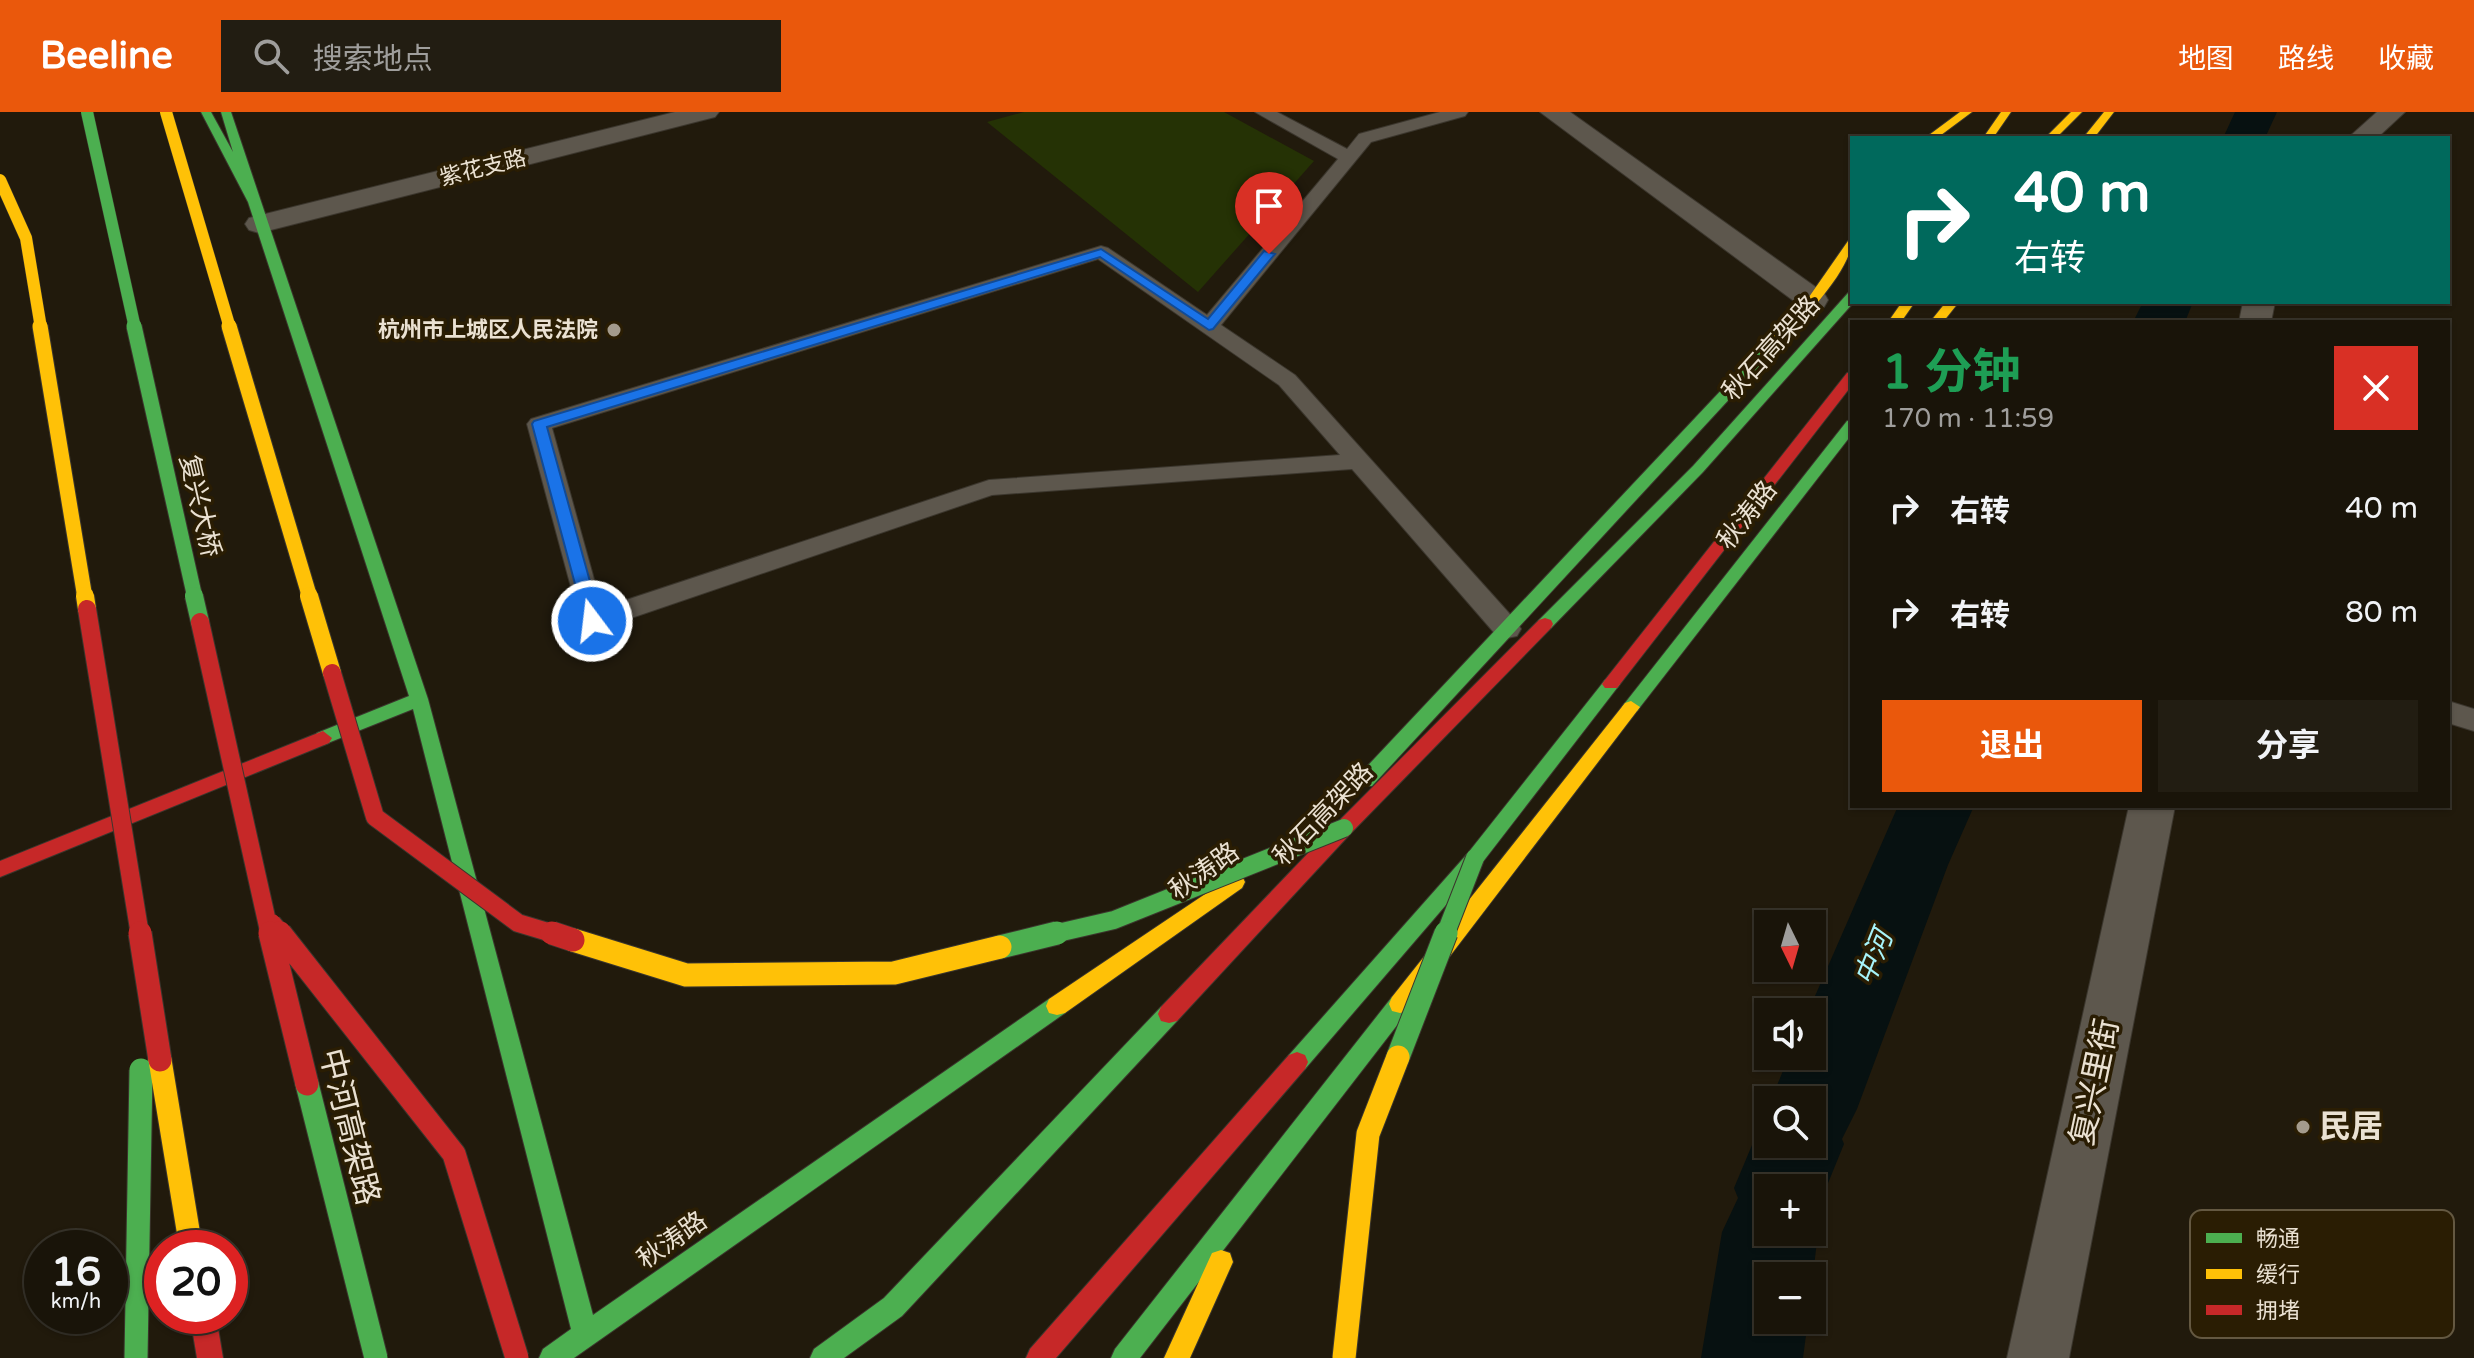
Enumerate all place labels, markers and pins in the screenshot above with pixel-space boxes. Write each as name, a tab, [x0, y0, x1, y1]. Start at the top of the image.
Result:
pin	[1235, 172, 1303, 254]
place label: 杭州市上城区人民法院	[378, 317, 598, 343]
marker: 杭州市上城区人民法院	[605, 321, 623, 339]
place label: 民居	[2319, 1108, 2383, 1146]
marker: 民居	[2294, 1118, 2312, 1136]

